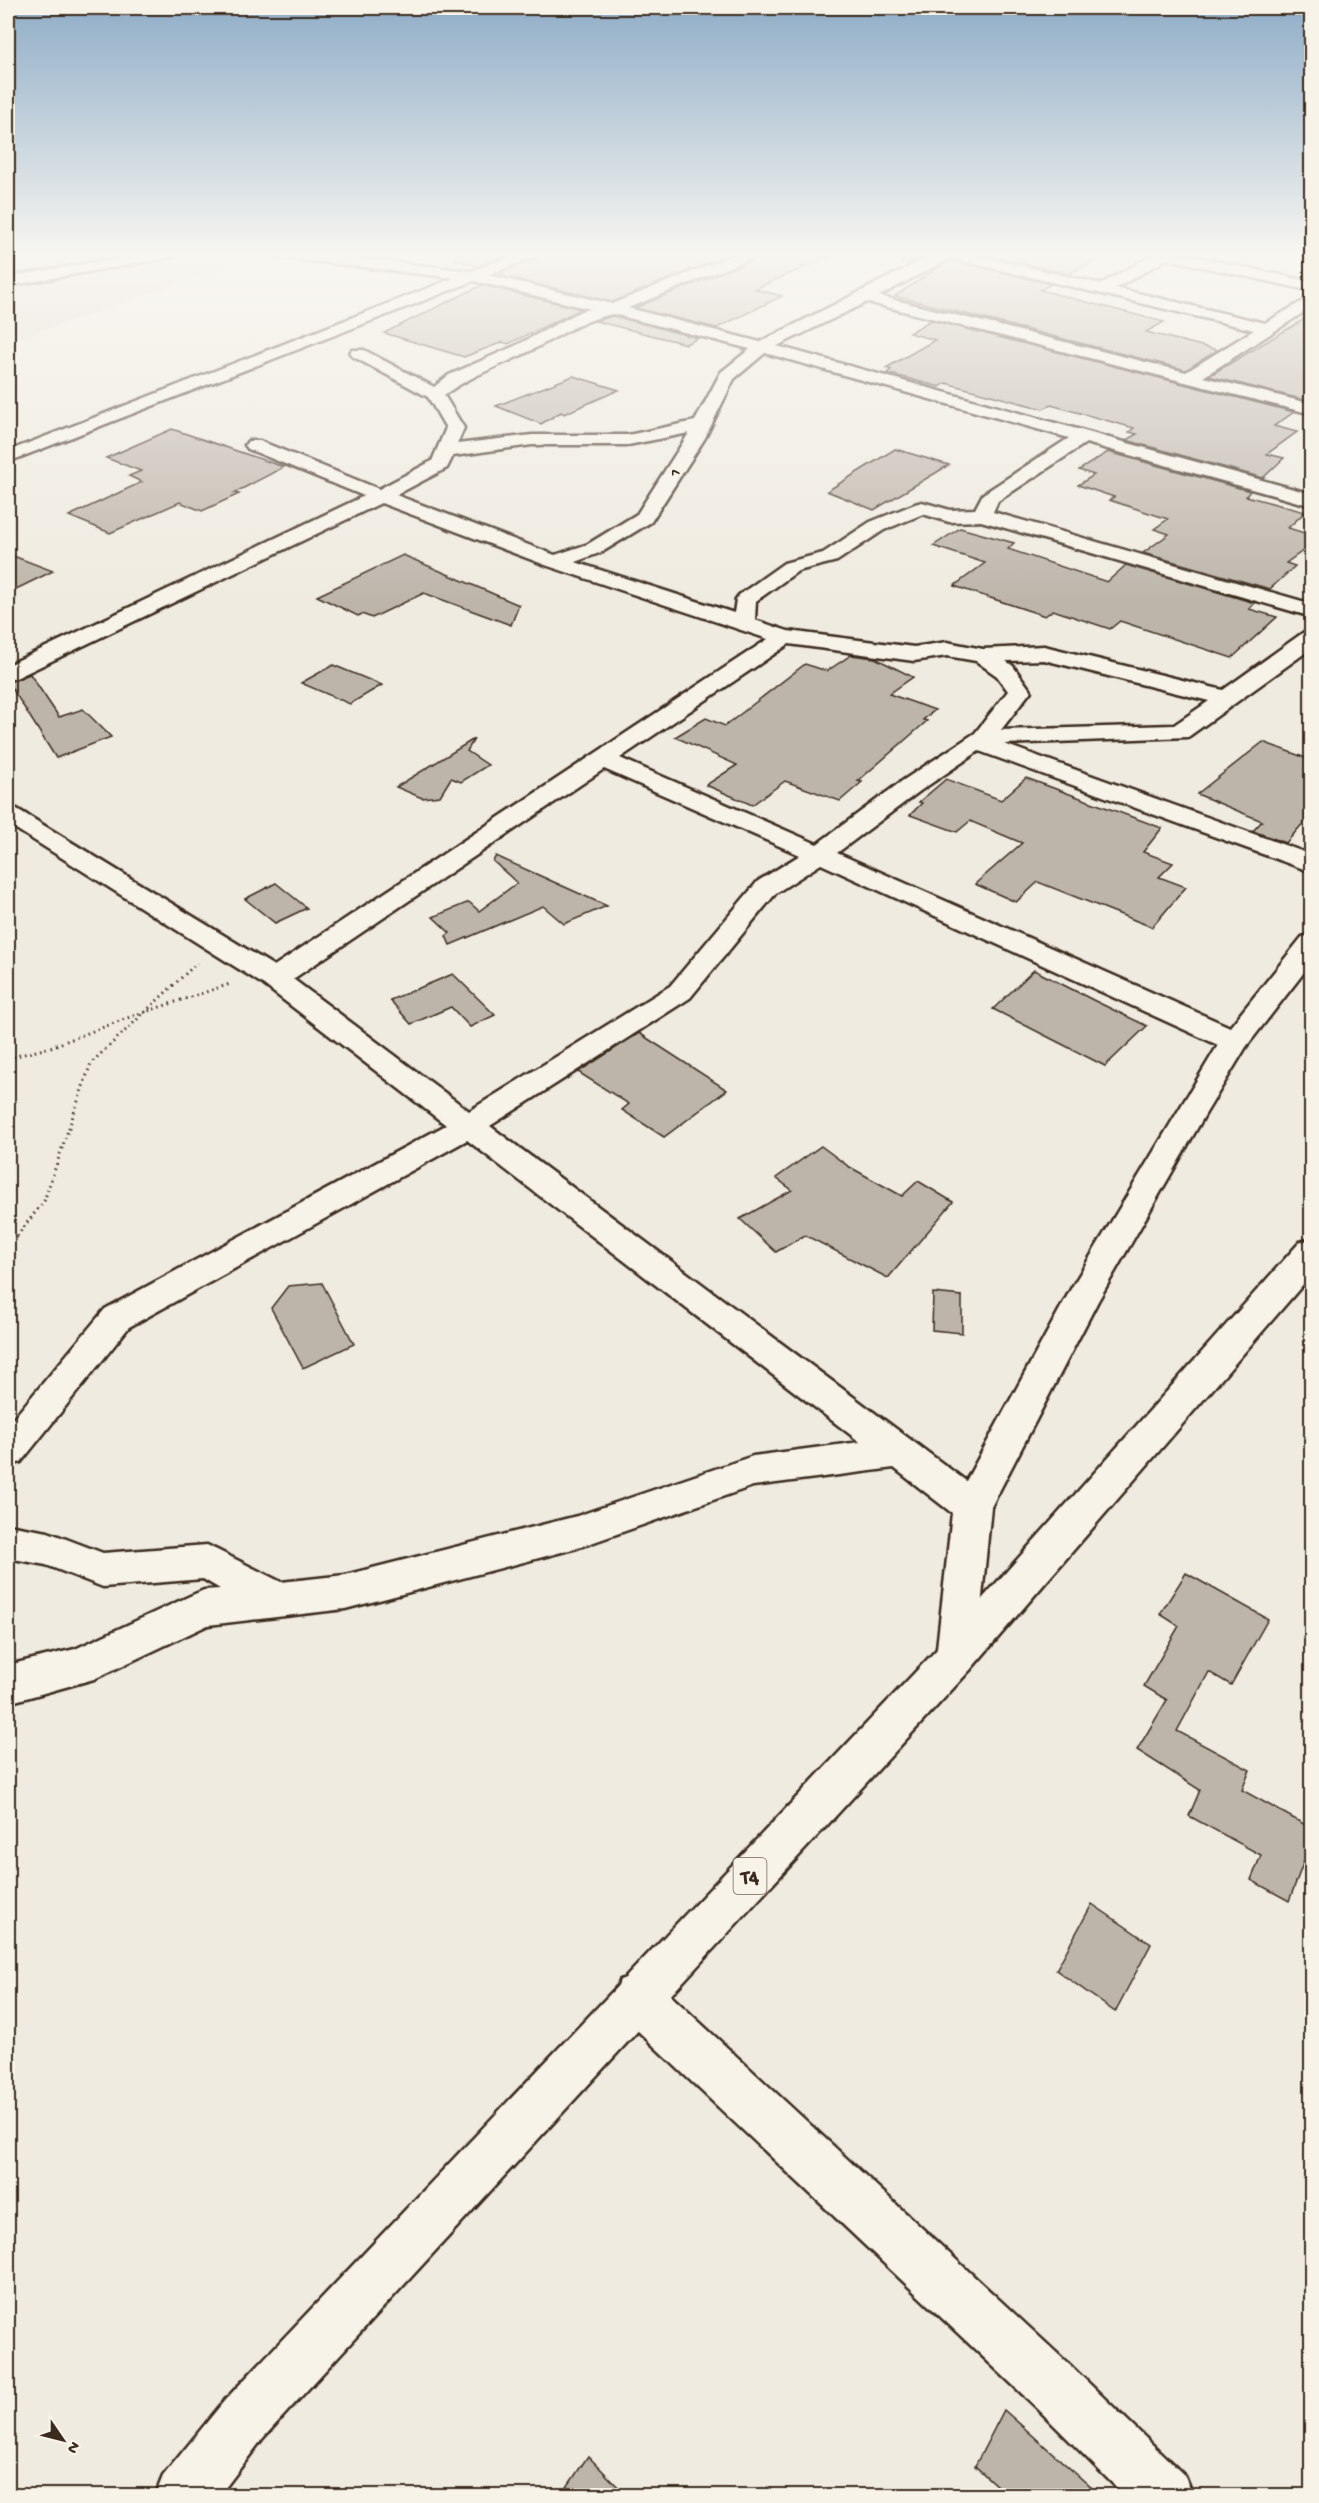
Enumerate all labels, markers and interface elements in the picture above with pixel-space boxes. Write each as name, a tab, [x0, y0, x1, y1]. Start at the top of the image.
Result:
street label: 1	[665, 465, 687, 483]
road number: T4	[734, 1858, 766, 1894]
north arrow	[33, 2410, 93, 2470]
text: N	[61, 2437, 83, 2457]

